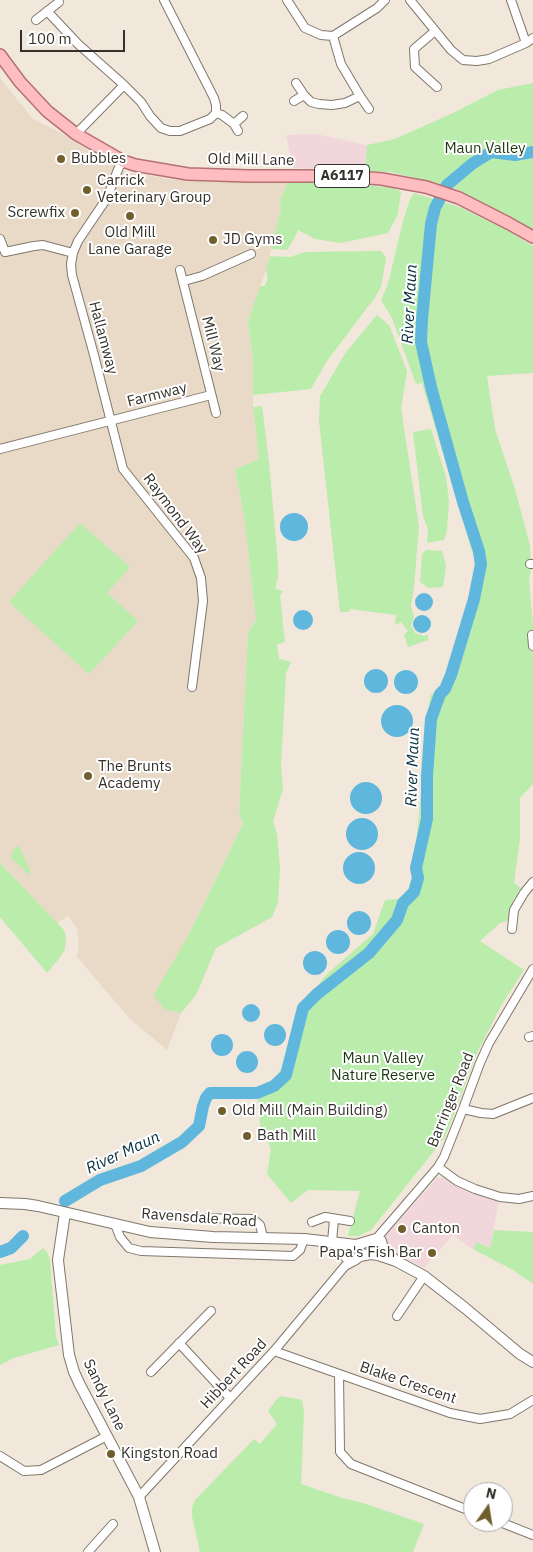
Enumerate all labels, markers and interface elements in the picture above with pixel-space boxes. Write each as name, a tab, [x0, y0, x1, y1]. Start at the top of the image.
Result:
scale bar	[22, 20, 128, 52]
text: 100 m	[28, 29, 72, 48]
park label: Maun Valley	[444, 140, 526, 158]
place label: Bubbles	[71, 150, 126, 168]
street label: Old Mill Lane	[207, 150, 295, 170]
marker: Bubbles	[55, 153, 67, 165]
road number: A6117	[314, 165, 370, 188]
place label: Carrick Veterinary Group	[97, 172, 211, 207]
marker: Carrick Veterinary Group	[81, 184, 93, 196]
place label: Screwfix	[8, 204, 65, 222]
marker: Screwfix	[69, 207, 81, 219]
marker: Old Mill Lane Garage	[124, 210, 136, 222]
place label: Old Mill Lane Garage	[88, 224, 172, 259]
place label: JD Gyms	[223, 231, 283, 249]
marker: JD Gyms	[207, 234, 219, 246]
water label: River Maun	[398, 264, 422, 344]
street label: Hallamway	[85, 300, 121, 376]
street label: Mill Way	[197, 315, 229, 373]
street label: Farmway	[125, 379, 189, 411]
street label: Raymond Way	[139, 470, 211, 558]
water label: River Maun	[402, 727, 424, 807]
place label: The Brunts Academy	[98, 758, 172, 793]
marker: The Brunts Academy	[82, 770, 94, 782]
park label: Maun Valley Nature Reserve	[331, 1050, 435, 1085]
street label: Barringer Road	[424, 1050, 478, 1150]
place label: Old Mill (Main Building)	[232, 1102, 388, 1120]
marker: Old Mill (Main Building)	[216, 1105, 228, 1117]
water label: River Maun	[83, 1127, 163, 1179]
place label: Bath Mill	[257, 1127, 316, 1145]
marker: Bath Mill	[241, 1130, 253, 1142]
street label: Ravensdale Road	[141, 1205, 257, 1231]
place label: Canton	[412, 1220, 460, 1238]
marker: Canton	[396, 1223, 408, 1235]
place label: Papa's Fish Bar	[319, 1244, 422, 1262]
marker: Papa's Fish Bar	[426, 1247, 438, 1259]
street label: Hibbert Road	[197, 1335, 271, 1413]
street label: Sandy Lane	[79, 1356, 129, 1434]
street label: Blake Crescent	[357, 1358, 459, 1408]
place label: Kingston Road	[121, 1445, 218, 1463]
marker: Kingston Road	[105, 1448, 117, 1460]
north arrow	[463, 1482, 513, 1532]
text: N	[484, 1483, 498, 1503]

